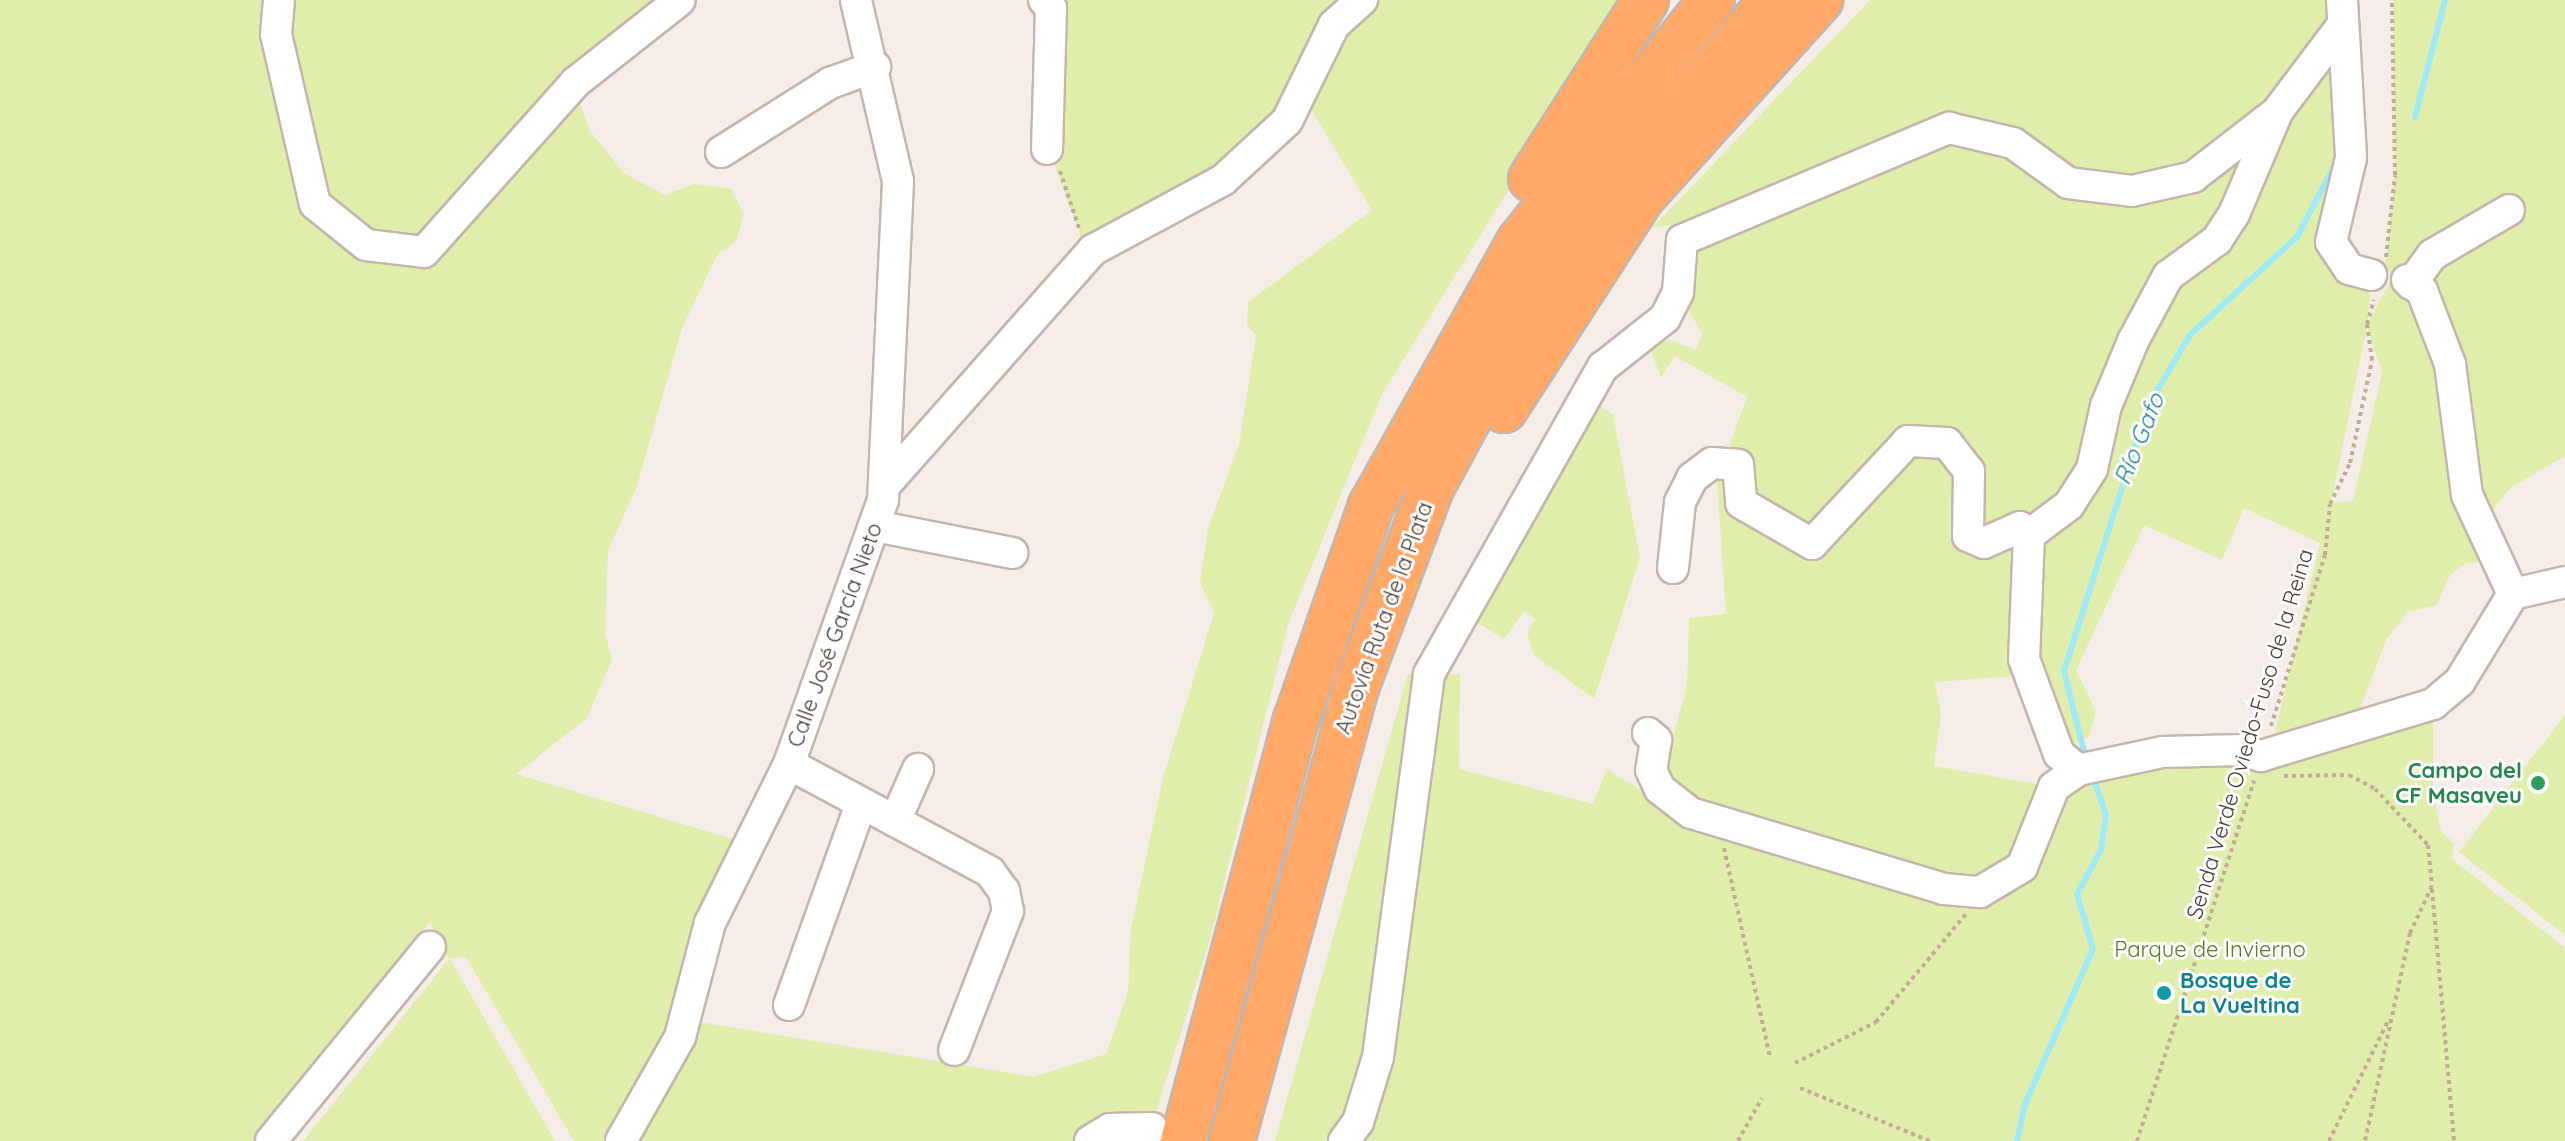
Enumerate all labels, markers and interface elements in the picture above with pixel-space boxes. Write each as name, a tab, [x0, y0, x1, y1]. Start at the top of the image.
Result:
water label: Río Gafo	[2108, 389, 2170, 489]
street label: Autovía Ruta de la Plata	[1330, 498, 1438, 738]
street label: Calle José García Nieto	[782, 519, 888, 751]
street label: Senda Verde Oviedo-Fuso de la Reina	[2181, 546, 2319, 922]
place label: Campo del CF Masaveu	[2395, 757, 2522, 808]
marker: Campo del CF Masaveu	[2529, 774, 2547, 792]
park label: Parque de Invierno	[2114, 937, 2306, 963]
place label: Bosque de La Vueltina	[2180, 967, 2300, 1018]
marker: Bosque de La Vueltina	[2155, 984, 2173, 1002]

